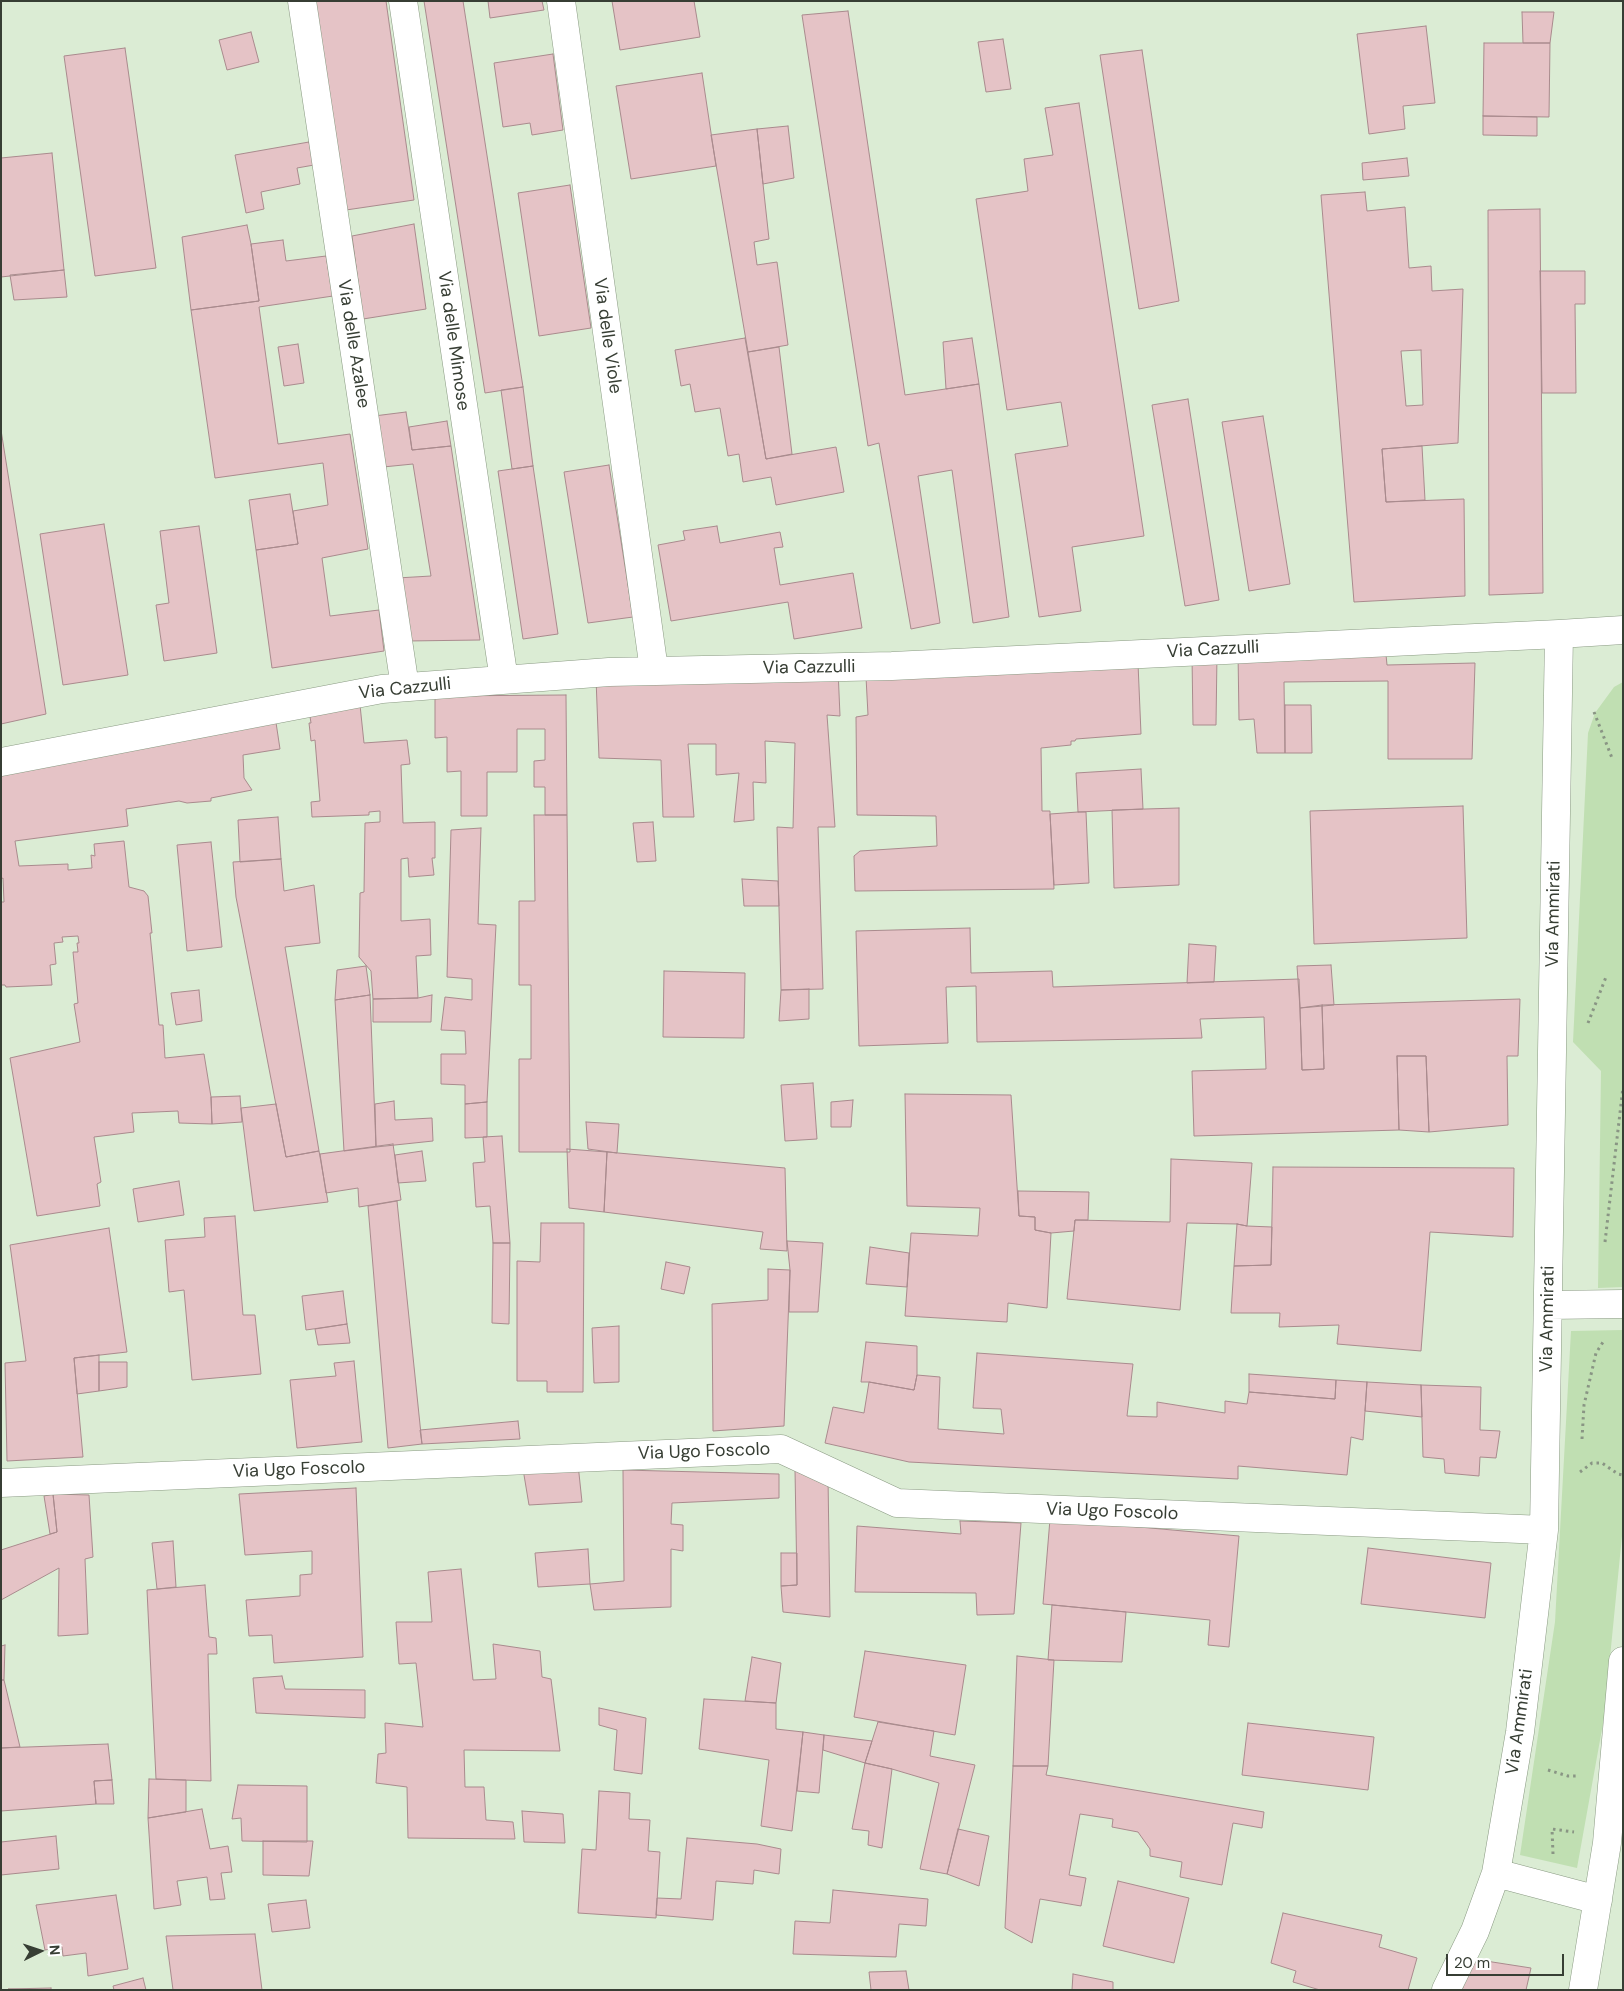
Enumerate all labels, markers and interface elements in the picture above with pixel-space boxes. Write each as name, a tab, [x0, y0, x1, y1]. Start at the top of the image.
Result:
street label: Via delle Mimose	[432, 270, 474, 412]
street label: Via delle Viole	[588, 277, 626, 395]
street label: Via delle Azalee	[332, 278, 374, 410]
street label: Via Cazzulli	[1166, 637, 1260, 663]
street label: Via Cazzulli	[762, 656, 856, 680]
street label: Via Cazzulli	[358, 673, 452, 705]
street label: Via Ammirati	[1542, 860, 1566, 968]
street label: Via Ammirati	[1536, 1265, 1560, 1373]
street label: Via Ugo Foscolo	[637, 1439, 771, 1465]
street label: Via Ugo Foscolo	[232, 1457, 366, 1483]
street label: Via Ugo Foscolo	[1045, 1499, 1179, 1525]
street label: Via Ammirati	[1502, 1668, 1538, 1776]
north arrow	[15, 1926, 65, 1976]
text: N	[46, 1944, 64, 1956]
scale bar	[1449, 1944, 1566, 1976]
text: 20 m	[1454, 1953, 1490, 1973]

